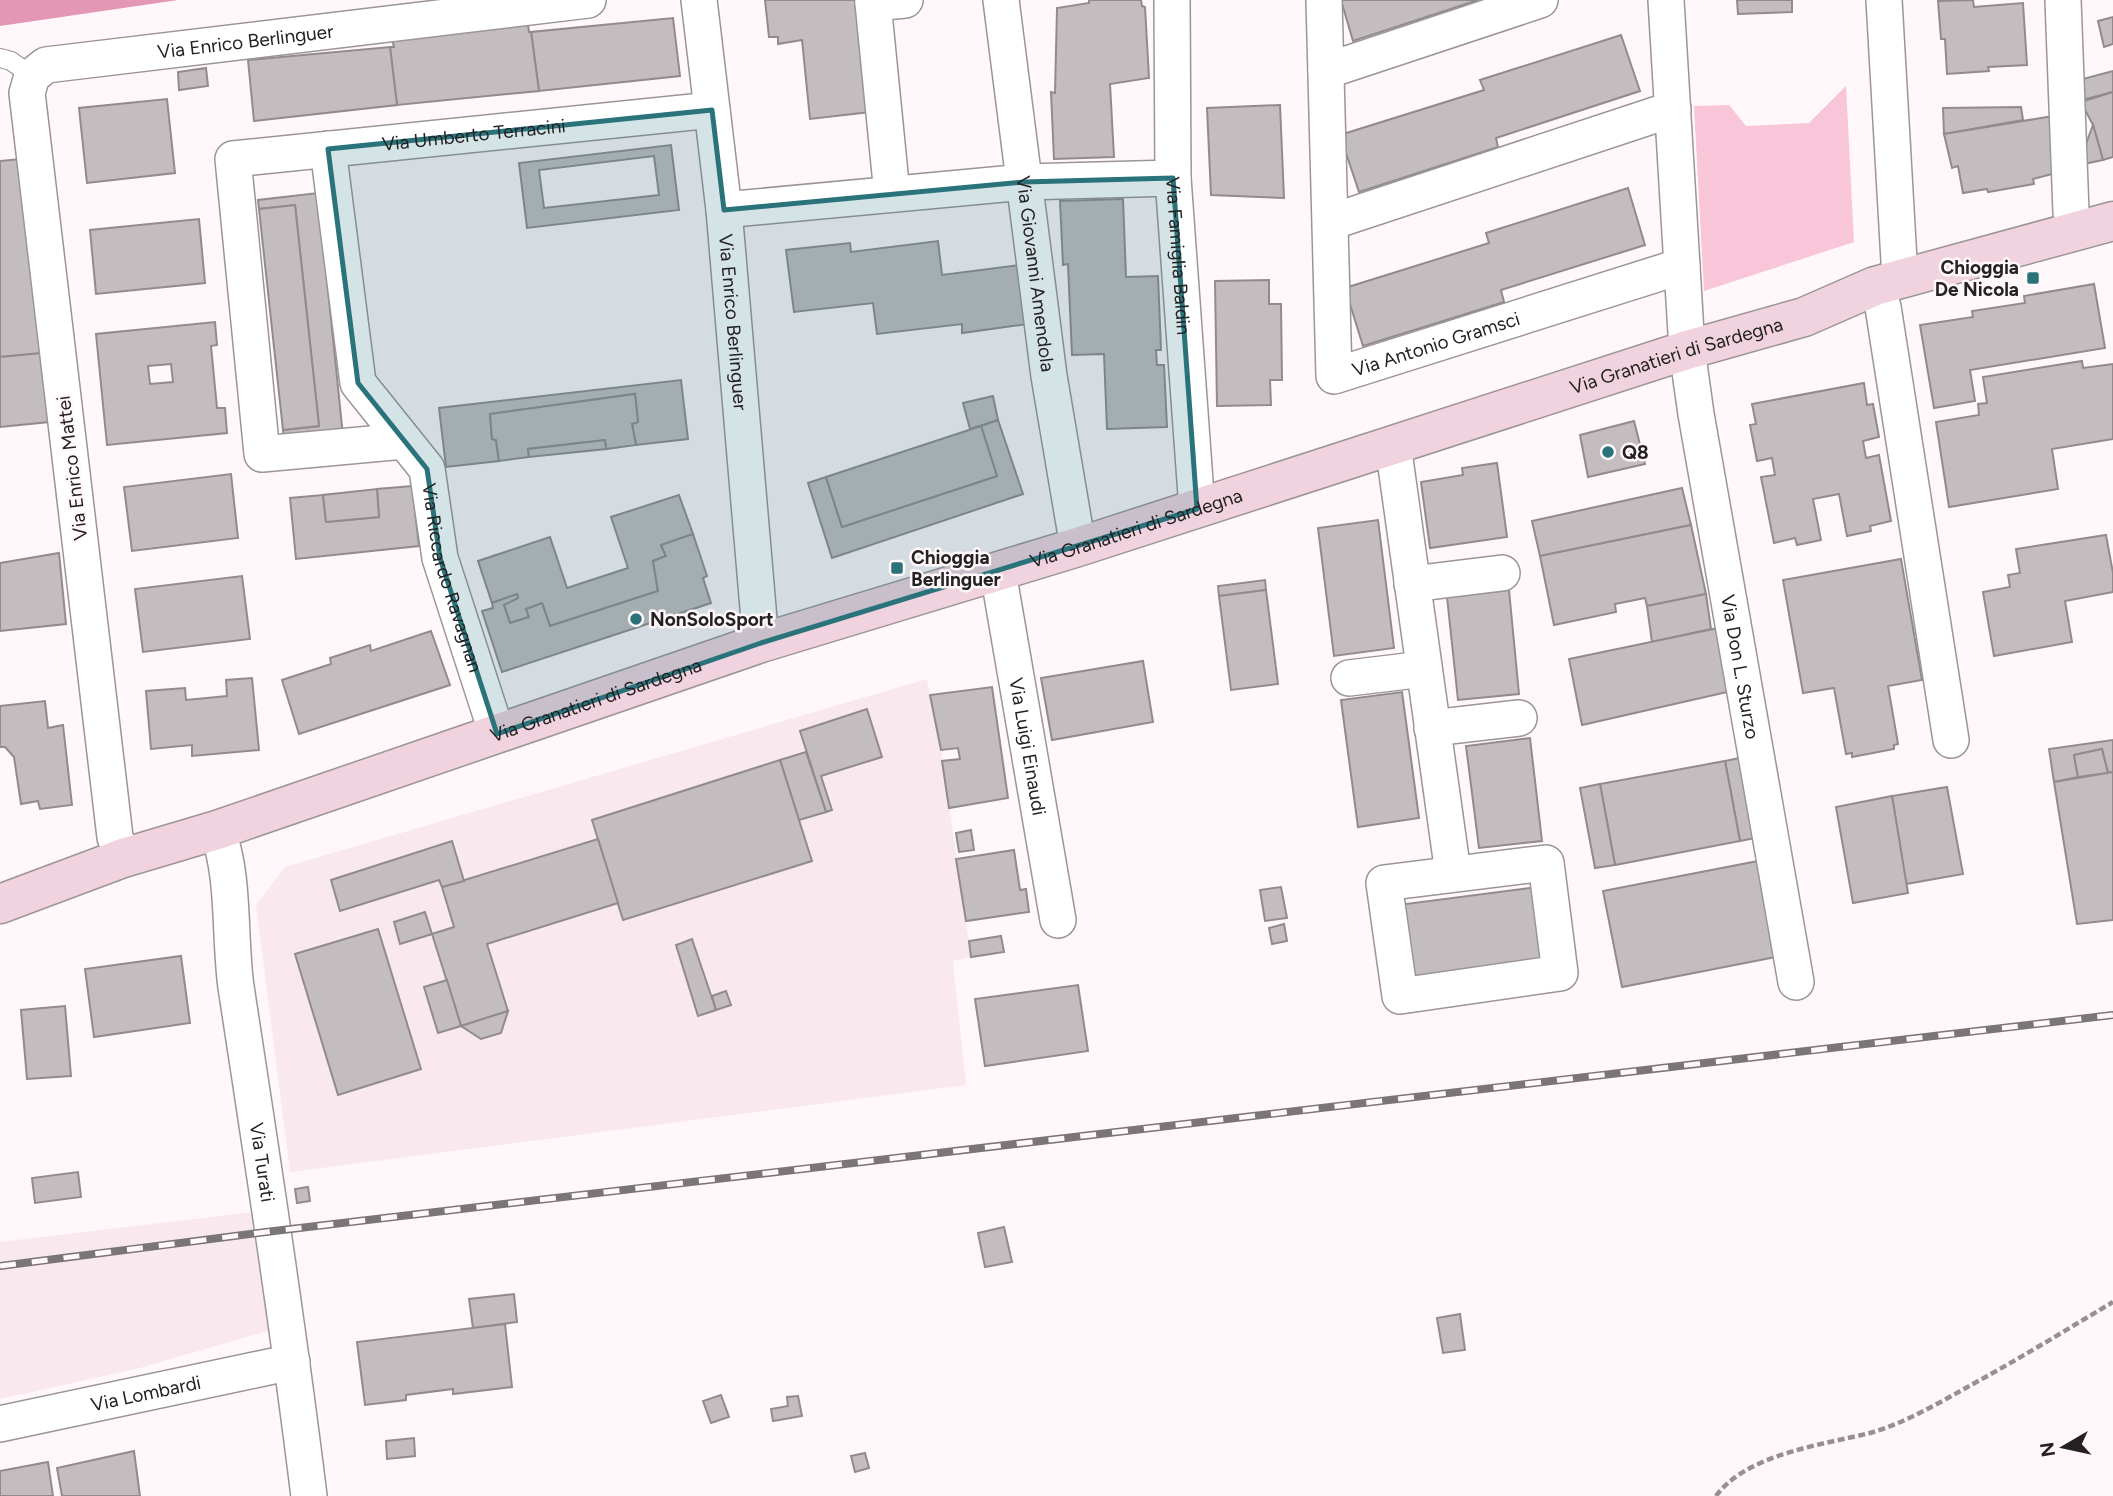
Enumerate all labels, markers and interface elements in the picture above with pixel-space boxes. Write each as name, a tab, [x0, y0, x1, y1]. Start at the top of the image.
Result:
street label: Via Enrico Berlinguer	[156, 19, 335, 63]
street label: Via Umberto Terracini	[381, 114, 567, 155]
street label: Via Giovanni Amendola	[1012, 174, 1060, 373]
street label: Via Famiglia Baldin	[1161, 176, 1196, 336]
street label: Via Enrico Berlinguer	[715, 233, 753, 412]
place label: Chioggia De Nicola	[1935, 256, 2019, 301]
marker: Chioggia De Nicola	[2025, 270, 2041, 286]
street label: Via Antonio Gramsci	[1349, 306, 1523, 381]
street label: Via Granatieri di Sardegna	[1567, 312, 1785, 399]
street label: Via Enrico Mattei	[52, 394, 92, 542]
place label: Q8	[1622, 441, 1649, 464]
marker: Q8	[1600, 444, 1616, 460]
street label: Via Riccardo Ravagnan	[418, 482, 488, 675]
street label: Via Granatieri di Sardegna	[1027, 483, 1245, 572]
place label: Chioggia Berlinguer	[911, 546, 1001, 591]
marker: Chioggia Berlinguer	[889, 560, 905, 576]
street label: Via Don L. Sturzo	[1717, 593, 1765, 741]
place label: NonSoloSport	[650, 608, 774, 631]
marker: NonSoloSport	[628, 611, 644, 627]
street label: Via Granatieri di Sardegna	[487, 653, 704, 747]
street label: Via Luigi Einaudi	[1005, 676, 1051, 817]
street label: Via Turati	[245, 1121, 280, 1203]
street label: Via Lombardi	[89, 1370, 203, 1416]
north arrow	[2029, 1412, 2099, 1482]
text: N	[2035, 1441, 2060, 1459]

